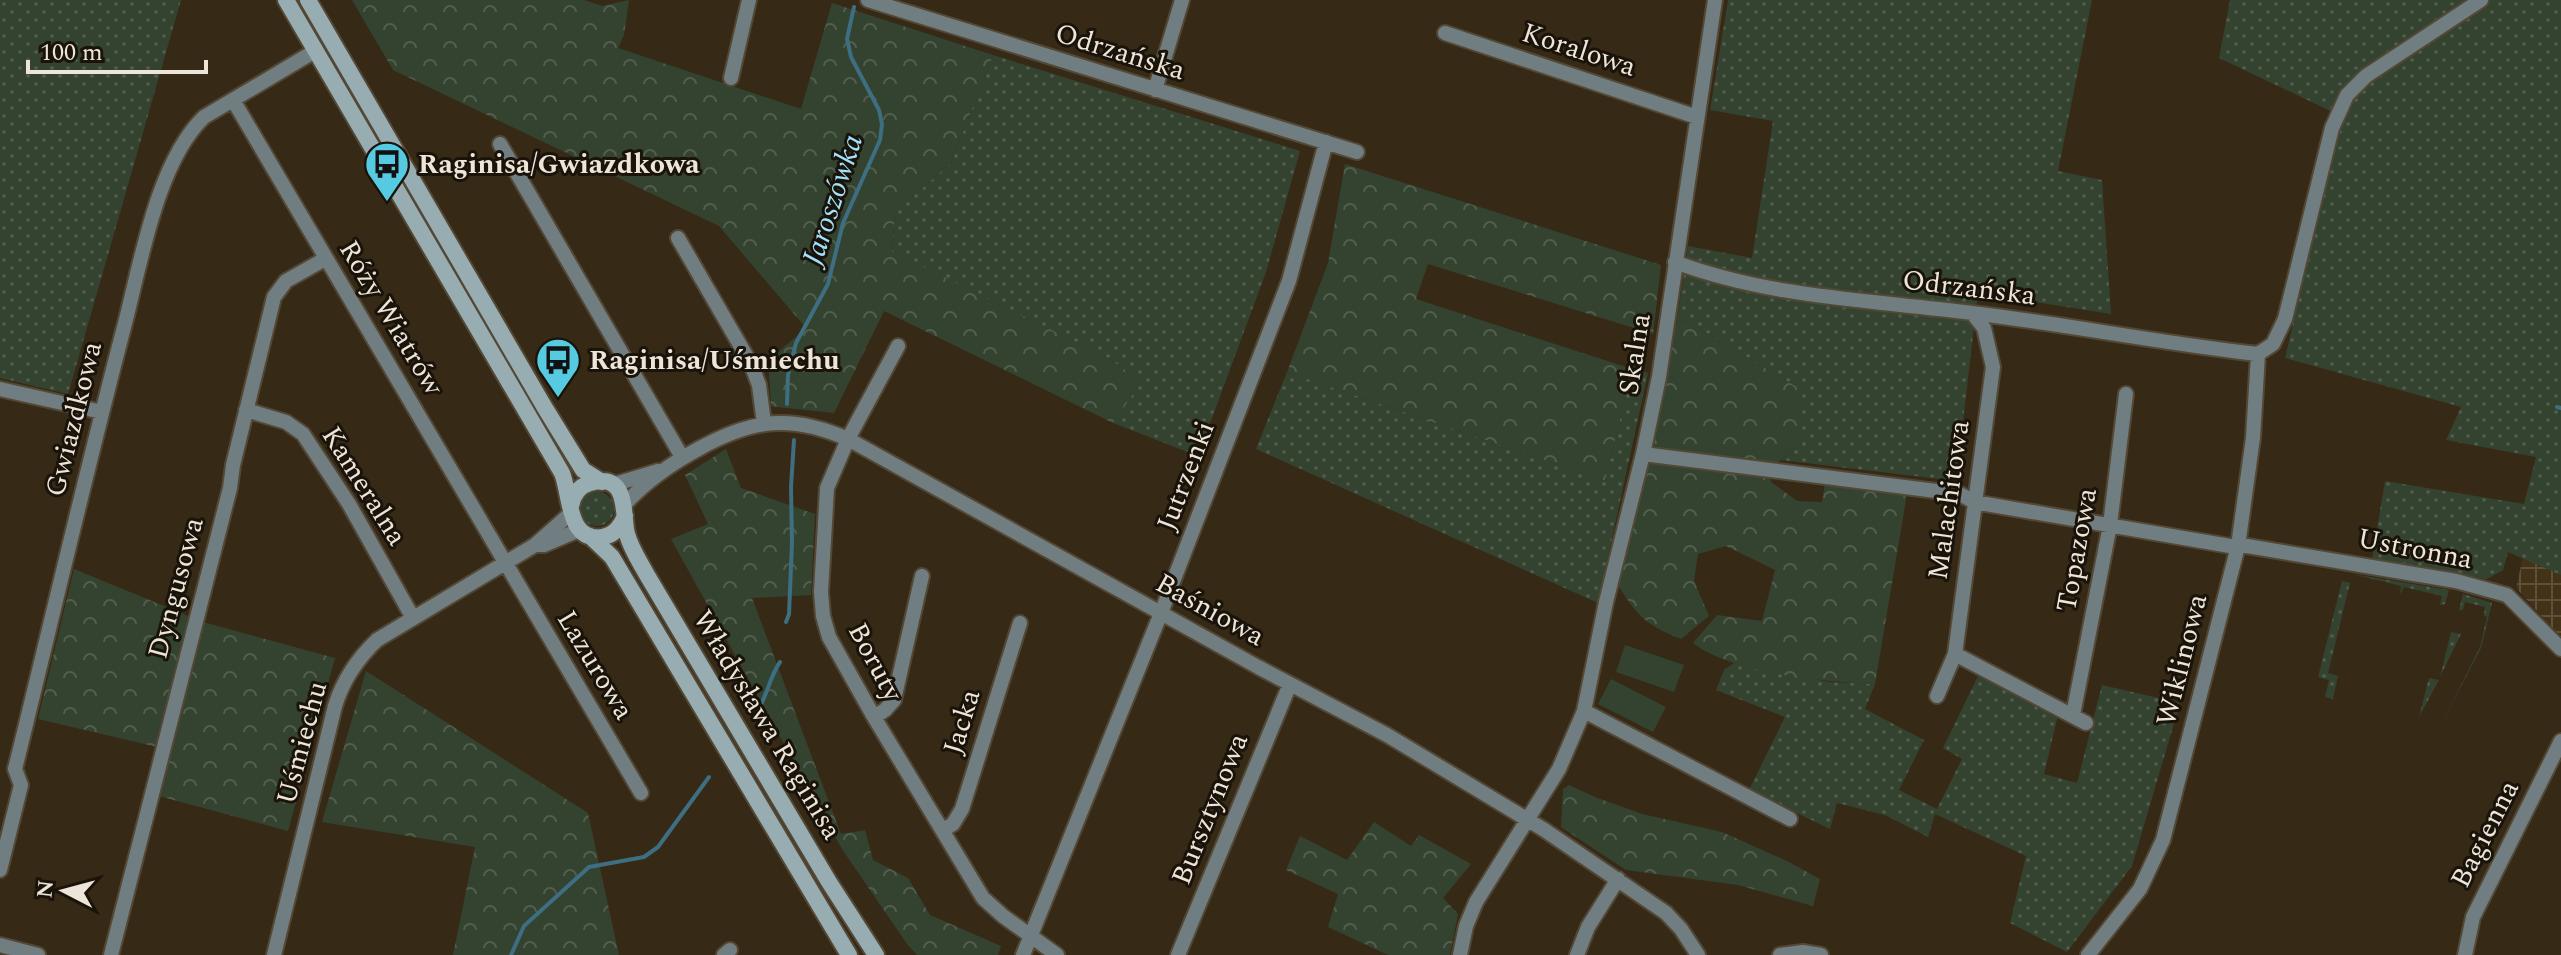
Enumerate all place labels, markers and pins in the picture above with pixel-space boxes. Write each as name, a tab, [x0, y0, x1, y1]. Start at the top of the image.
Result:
bus stop icon: Raginisa/Gwiazdkowa	[363, 140, 411, 203]
place label: Raginisa/Gwiazdkowa	[418, 143, 700, 186]
bus stop icon: Raginisa/Uśmiechu	[534, 336, 582, 399]
place label: Raginisa/Uśmiechu	[589, 339, 840, 382]

